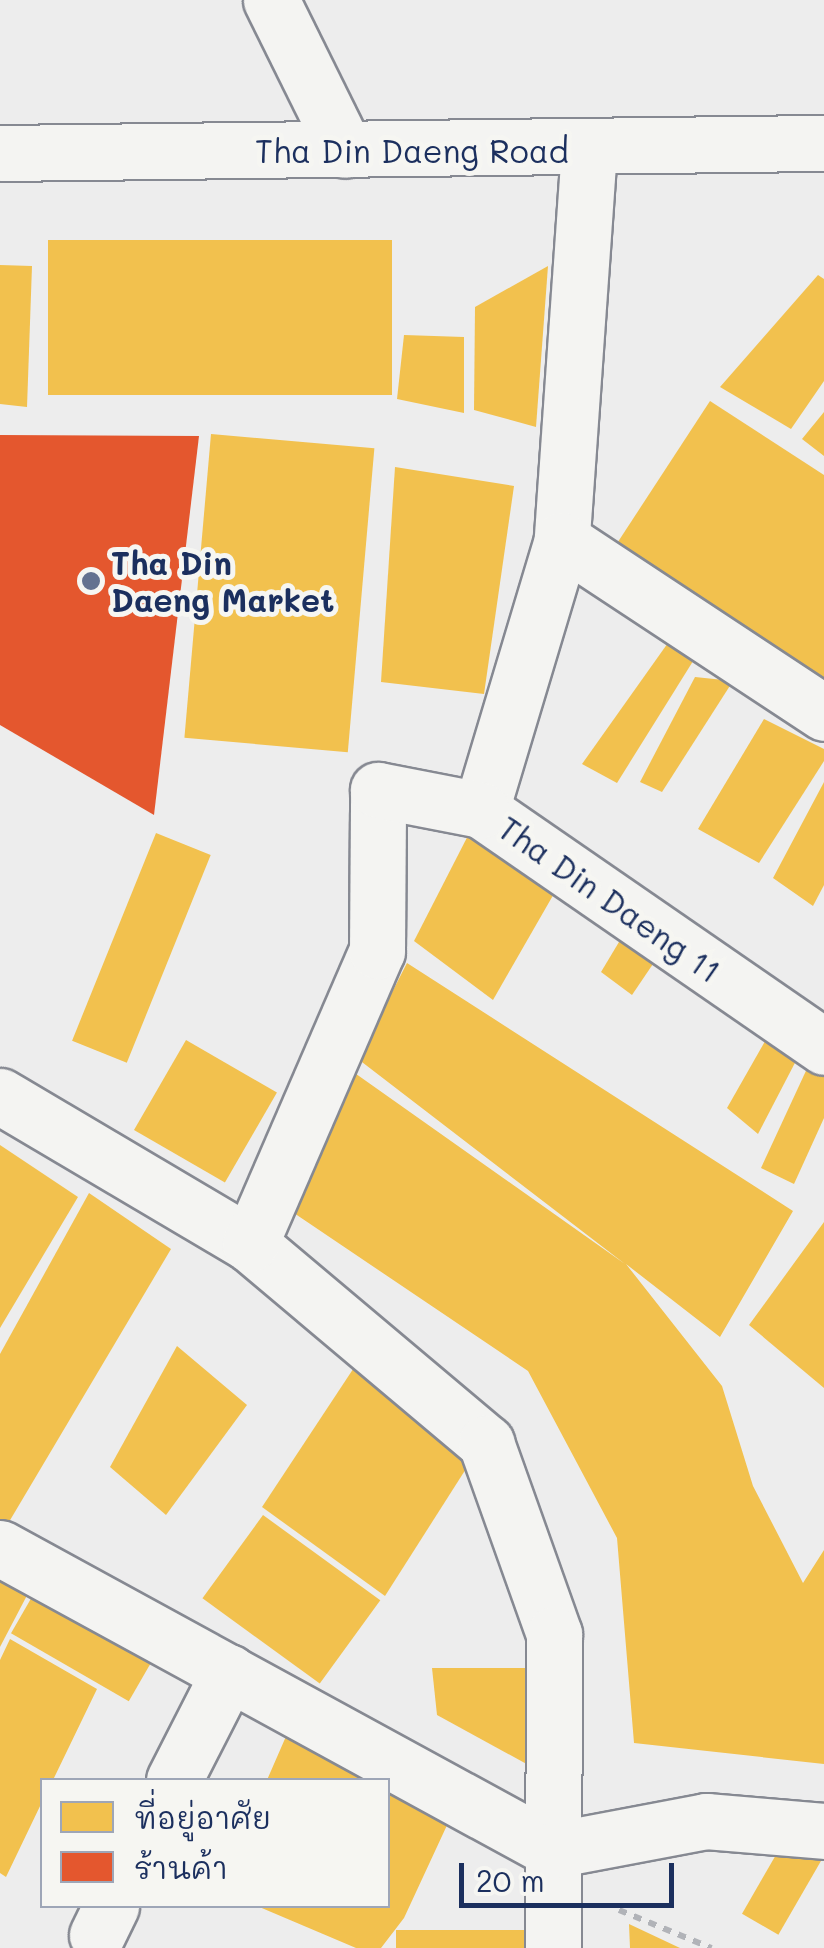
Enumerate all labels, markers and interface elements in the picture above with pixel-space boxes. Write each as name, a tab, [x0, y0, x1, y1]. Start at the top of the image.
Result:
street label: Tha Din Daeng Road	[255, 131, 569, 169]
place label: Tha Din Daeng Market	[111, 544, 334, 619]
marker: Tha Din Daeng Market	[80, 570, 102, 592]
street label: Tha Din Daeng 11	[491, 808, 729, 990]
legend	[40, 1778, 390, 1908]
text: ที่อยู่อาศัย	[134, 1797, 271, 1837]
scale bar	[464, 1843, 679, 1905]
text: ร้านค้า	[134, 1847, 228, 1887]
text: 20 m	[476, 1860, 545, 1900]

